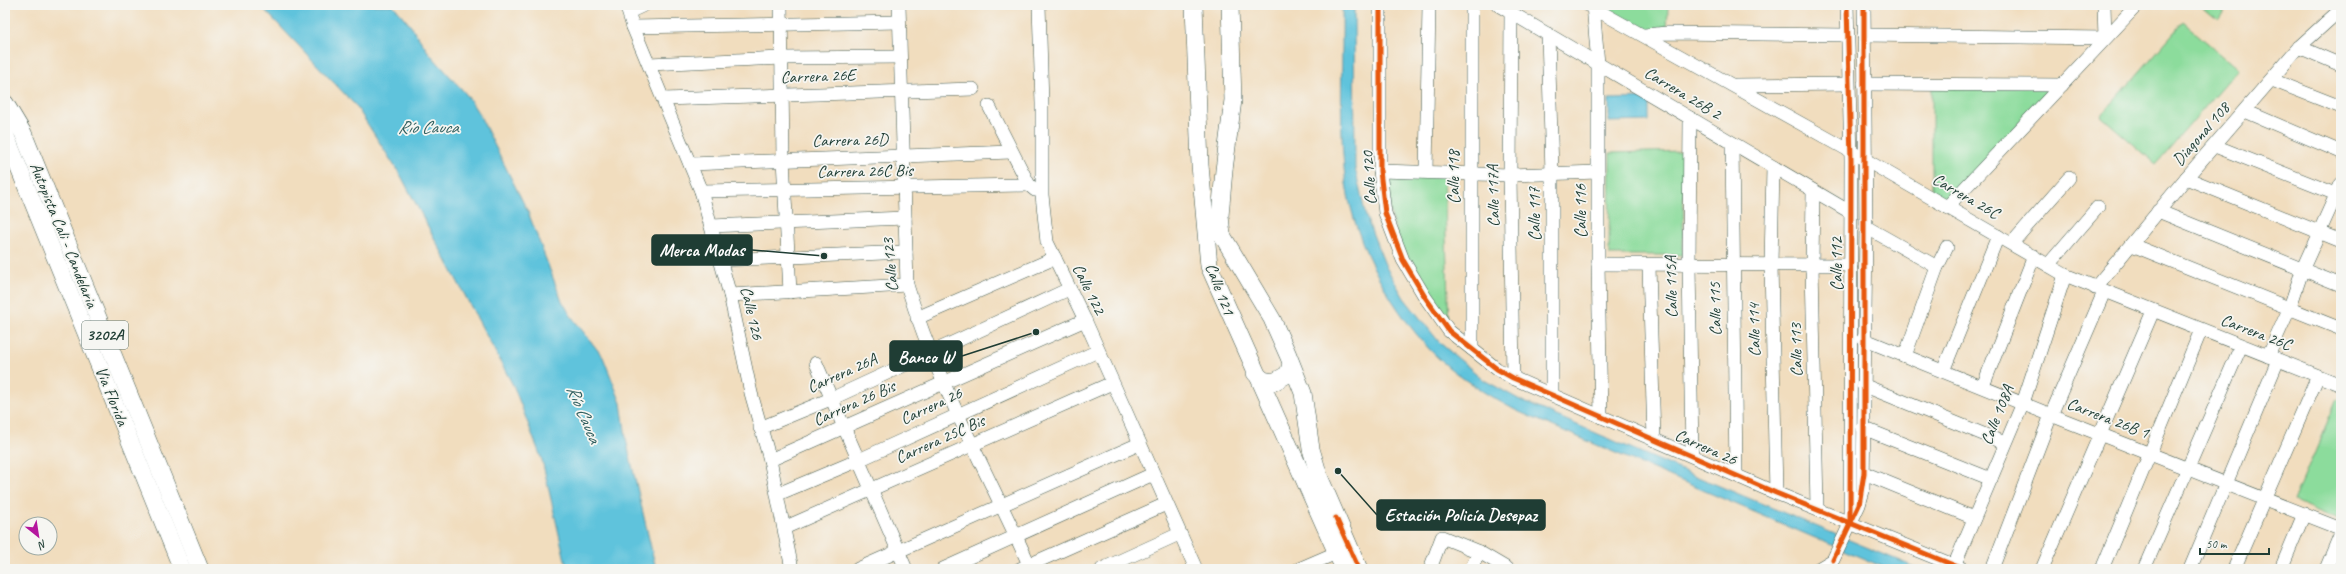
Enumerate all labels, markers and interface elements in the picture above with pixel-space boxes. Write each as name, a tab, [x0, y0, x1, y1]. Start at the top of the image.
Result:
street label: Carrera 26B 2	[1641, 62, 1727, 125]
street label: Carrera 26E	[780, 64, 858, 88]
street label: Diagonal 108	[2168, 96, 2236, 170]
water label: Río Cauca	[398, 116, 460, 138]
street label: Carrera 26D	[812, 129, 890, 151]
street label: Calle 118	[1443, 148, 1464, 204]
street label: Calle 120	[1357, 149, 1381, 206]
street label: Autopista Cali - Candelaria	[25, 159, 103, 312]
street label: Carrera 26C Bis	[817, 160, 915, 182]
street label: Calle 117A	[1482, 163, 1504, 227]
street label: Carrera 26C	[1929, 168, 2005, 225]
street label: Calle 116	[1570, 183, 1591, 238]
street label: Calle 117	[1524, 186, 1545, 241]
callout: Merca Modas	[652, 235, 752, 265]
street label: Calle 123	[877, 236, 903, 293]
street label: Calle 112	[1826, 236, 1847, 291]
text: Merca Modas	[659, 239, 746, 261]
street label: Calle 115A	[1660, 254, 1682, 318]
street label: Calle 122	[1068, 260, 1111, 319]
street label: Calle 121	[1201, 260, 1240, 319]
street label: Calle 115	[1704, 281, 1726, 336]
street label: Calle 126	[736, 284, 769, 343]
street label: Calle 114	[1743, 301, 1765, 357]
street label: Carrera 26C	[2218, 309, 2296, 356]
road number: 3202A	[82, 321, 128, 349]
street label: Calle 113	[1785, 322, 1807, 377]
callout: Banco W	[890, 341, 962, 371]
text: Banco W	[898, 346, 957, 368]
street label: Carrera 26A	[804, 348, 882, 398]
street label: Via Florida	[91, 363, 134, 430]
street label: Carrera 26 Bis	[810, 375, 900, 430]
street label: Calle 108A	[1976, 381, 2019, 448]
water label: Río Cauca	[562, 382, 607, 448]
street label: Carrera 26	[897, 382, 966, 429]
street label: Carrera 26B 1	[2064, 393, 2153, 444]
street label: Carrera 25C Bis	[892, 409, 990, 468]
street label: Carrera 26	[1672, 424, 1742, 471]
callout: Estación Policía Desepaz	[1377, 500, 1545, 530]
text: Estación Policía Desepaz	[1385, 504, 1539, 526]
north arrow	[18, 516, 58, 556]
scale bar	[2200, 530, 2269, 556]
text: 50 m	[2206, 536, 2228, 552]
text: N	[35, 537, 49, 554]

